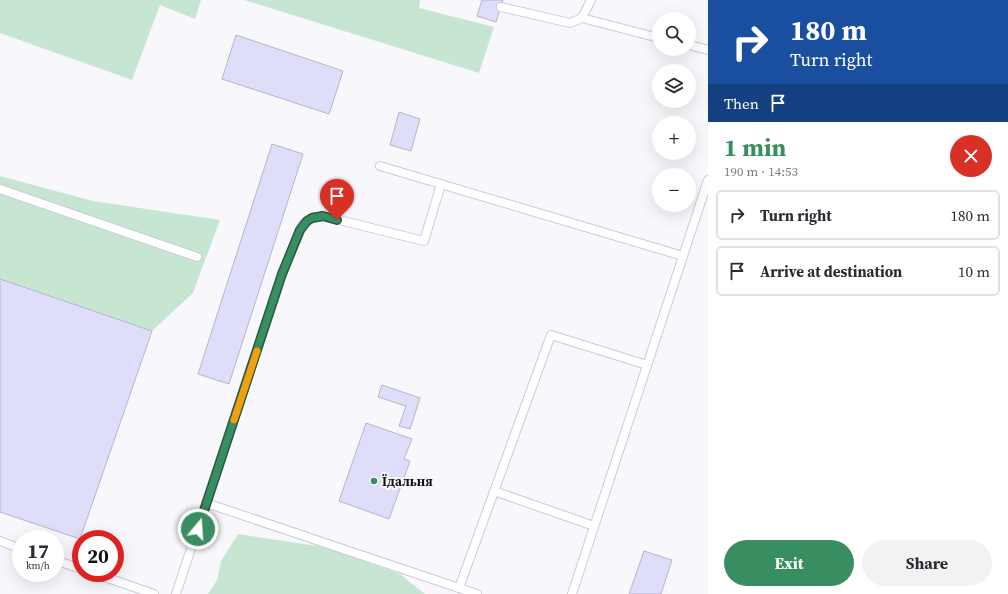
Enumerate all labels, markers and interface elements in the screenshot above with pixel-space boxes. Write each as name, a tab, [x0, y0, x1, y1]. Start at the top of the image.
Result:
text: 180 m	[790, 11, 867, 49]
map controls	[652, 12, 696, 212]
button: search	[652, 12, 696, 56]
icon: right	[724, 16, 776, 68]
text: Turn right	[790, 47, 872, 72]
button: layers	[652, 64, 696, 108]
icon: arrive	[767, 92, 789, 114]
text: Then	[724, 93, 759, 114]
button: +	[652, 116, 696, 160]
text: 1 min	[724, 131, 786, 164]
button: close	[950, 135, 992, 177]
text: 190 m · 14:53	[724, 163, 798, 180]
button: −	[652, 168, 696, 212]
pin	[320, 179, 354, 220]
icon: arrive	[326, 185, 348, 207]
icon: right	[726, 204, 748, 226]
text: Turn right	[760, 205, 832, 226]
text: 180 m	[950, 205, 990, 226]
icon: arrive	[726, 260, 748, 282]
text: Arrive at destination	[760, 261, 902, 282]
text: 10 m	[958, 261, 990, 282]
place label: Їдальня	[382, 473, 433, 490]
marker: Їдальня	[369, 476, 379, 486]
position arrow	[177, 508, 219, 550]
speed limit sign: 20	[72, 530, 124, 582]
text: 17	[27, 537, 49, 565]
button: Exit	[724, 540, 854, 586]
button: Share	[862, 540, 992, 586]
text: km/h	[26, 559, 50, 572]

